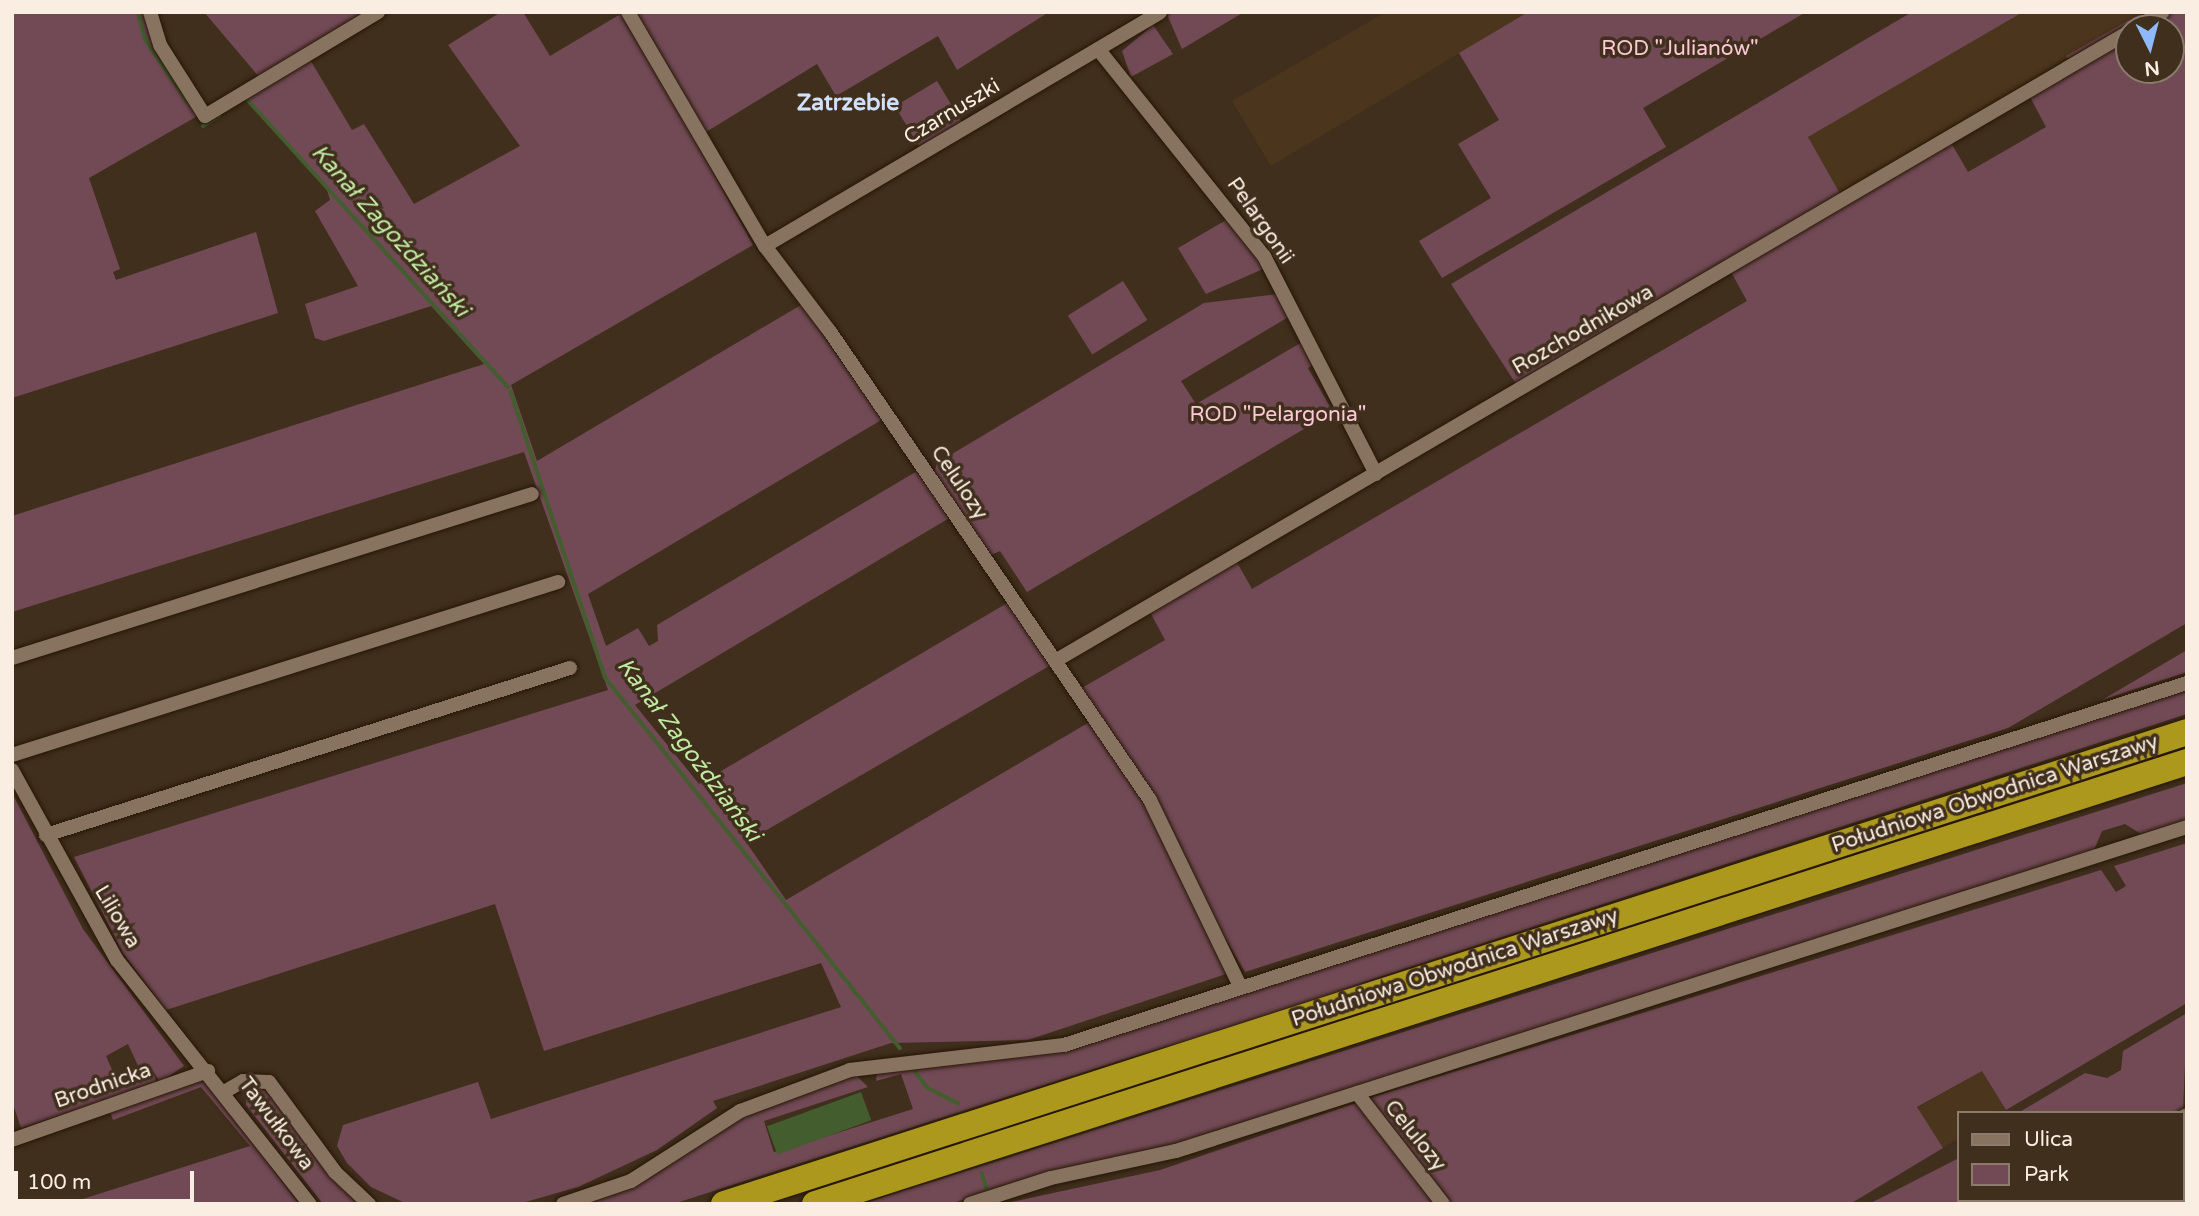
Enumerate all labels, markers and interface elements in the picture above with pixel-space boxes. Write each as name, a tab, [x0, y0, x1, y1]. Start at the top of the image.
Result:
north arrow	[2115, 14, 2185, 84]
park label: ROD "Julianów"	[1601, 36, 1759, 62]
text: N	[2143, 56, 2161, 80]
street label: Czarnuszki	[899, 73, 1005, 151]
district label: Zatrzebie	[797, 89, 899, 117]
water label: Kanał Zagoździański	[305, 139, 475, 323]
street label: Pelargonii	[1221, 173, 1299, 269]
street label: Rozchodnikowa	[1508, 279, 1658, 381]
park label: ROD "Pelargonia"	[1190, 402, 1366, 428]
street label: Celulozy	[925, 441, 993, 525]
water label: Kanał Zagoździański	[611, 653, 767, 847]
street label: Południowa Obwodnica Warszawy	[1829, 729, 2161, 859]
street label: Liliowa	[89, 881, 145, 953]
street label: Południowa Obwodnica Warszawy	[1289, 903, 1621, 1033]
street label: Brodnicka	[51, 1058, 155, 1114]
street label: Tawułkowa	[233, 1073, 319, 1175]
street label: Celulozy	[1379, 1095, 1451, 1177]
legend	[1958, 1111, 2185, 1202]
text: Ulica	[2024, 1127, 2073, 1152]
scale bar	[18, 1156, 198, 1200]
text: Park	[2024, 1162, 2069, 1187]
text: 100 m	[27, 1170, 91, 1195]

